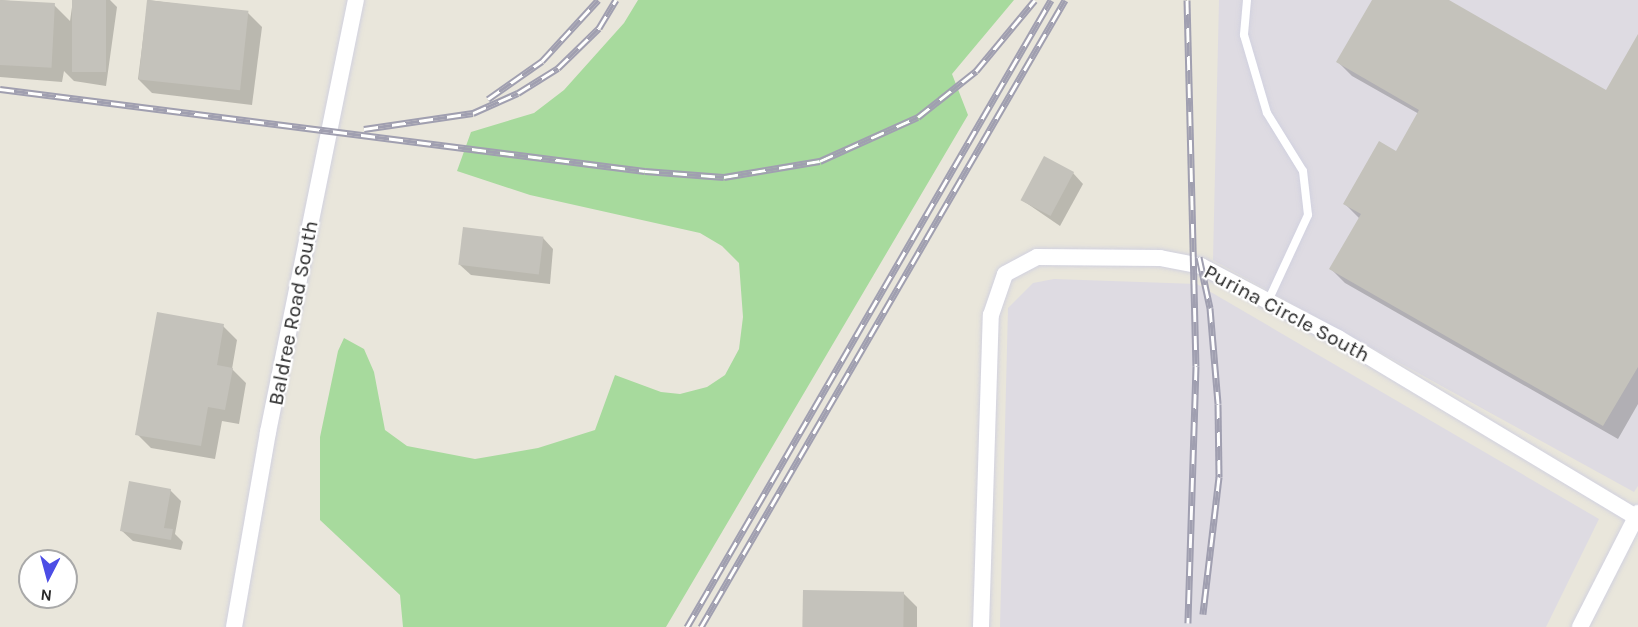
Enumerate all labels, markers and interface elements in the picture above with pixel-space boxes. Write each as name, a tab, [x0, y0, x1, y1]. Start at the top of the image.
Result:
street label: Baldree Road South	[263, 218, 323, 408]
street label: Purina Circle South	[1200, 259, 1374, 367]
north arrow	[18, 549, 78, 609]
text: N	[40, 585, 53, 605]

